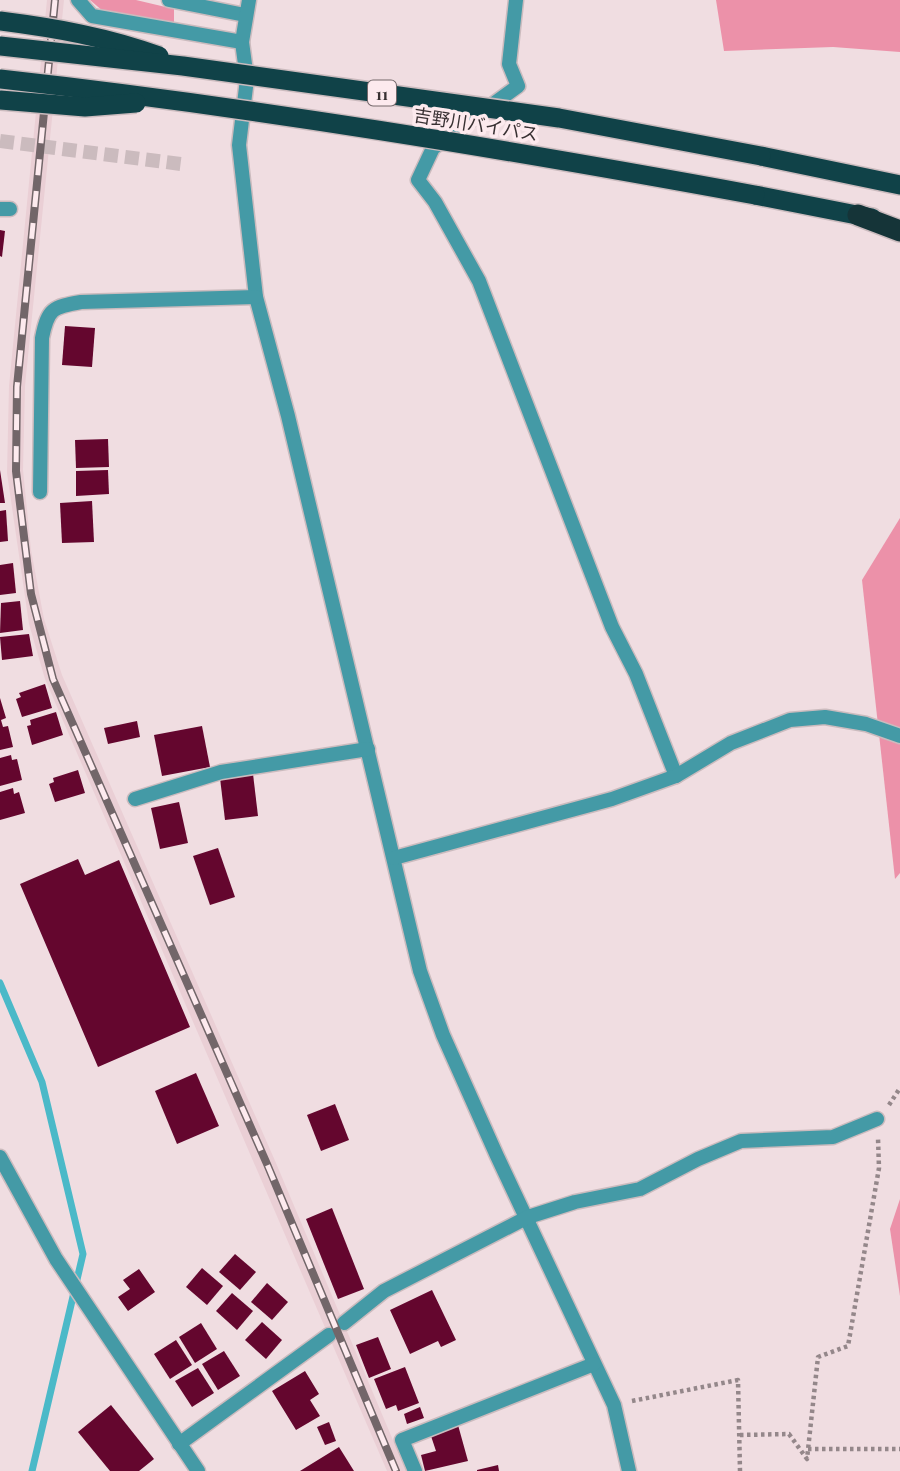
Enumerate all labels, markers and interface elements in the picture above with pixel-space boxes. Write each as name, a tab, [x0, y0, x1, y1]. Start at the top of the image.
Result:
road number: 11	[368, 80, 396, 106]
street label: 吉野川バイパス	[412, 102, 540, 146]

